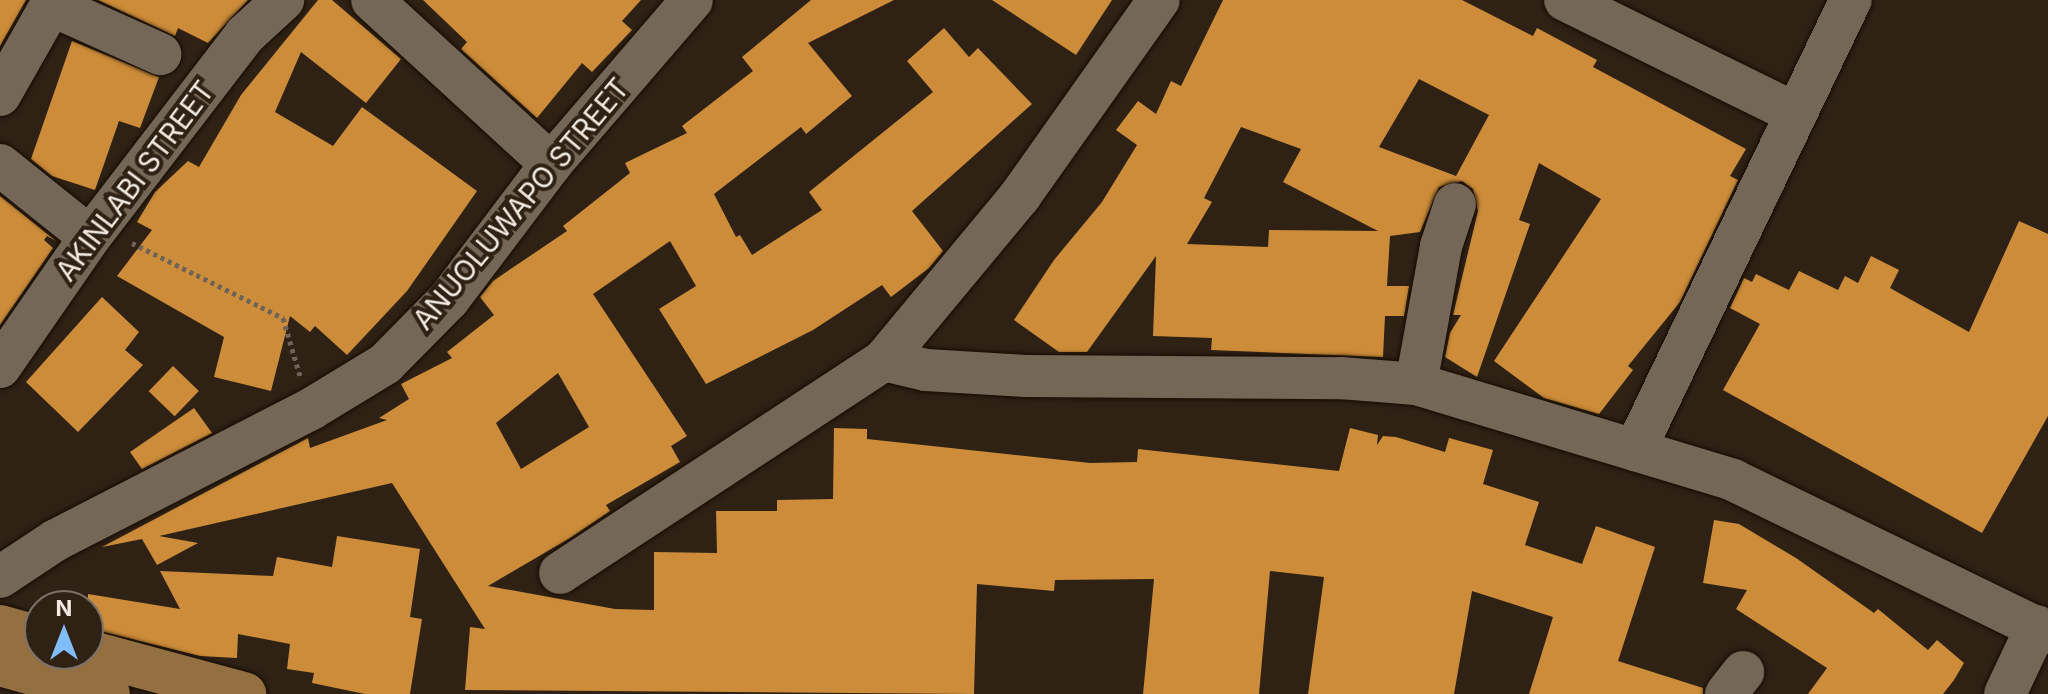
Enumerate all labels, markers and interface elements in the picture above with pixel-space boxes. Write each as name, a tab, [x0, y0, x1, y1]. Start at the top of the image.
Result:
street label: ANUOLUWAPO STREET	[406, 72, 636, 336]
street label: AKINLABI STREET	[49, 74, 221, 288]
north arrow	[24, 590, 104, 670]
text: N	[56, 595, 72, 621]

